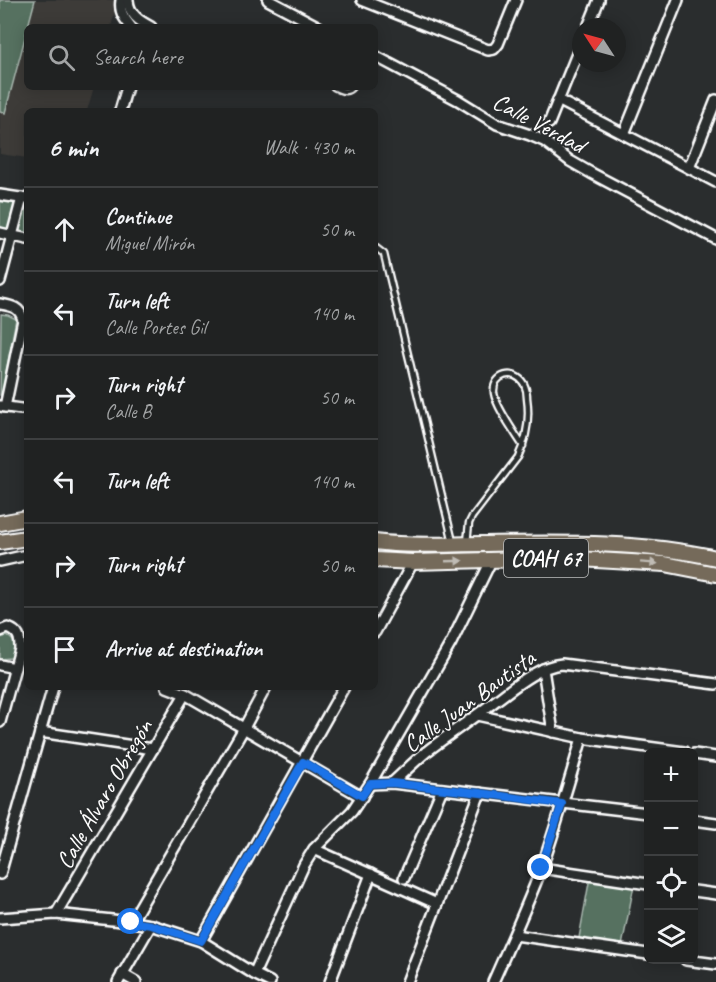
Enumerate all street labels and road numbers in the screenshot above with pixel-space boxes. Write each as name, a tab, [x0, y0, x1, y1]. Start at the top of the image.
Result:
street label: Calle Verdad	[488, 86, 593, 161]
road number: COAH 67	[504, 539, 588, 577]
street label: Calle Juan Bautista	[397, 642, 542, 759]
street label: Calle Álvaro Obregón	[49, 713, 159, 874]

